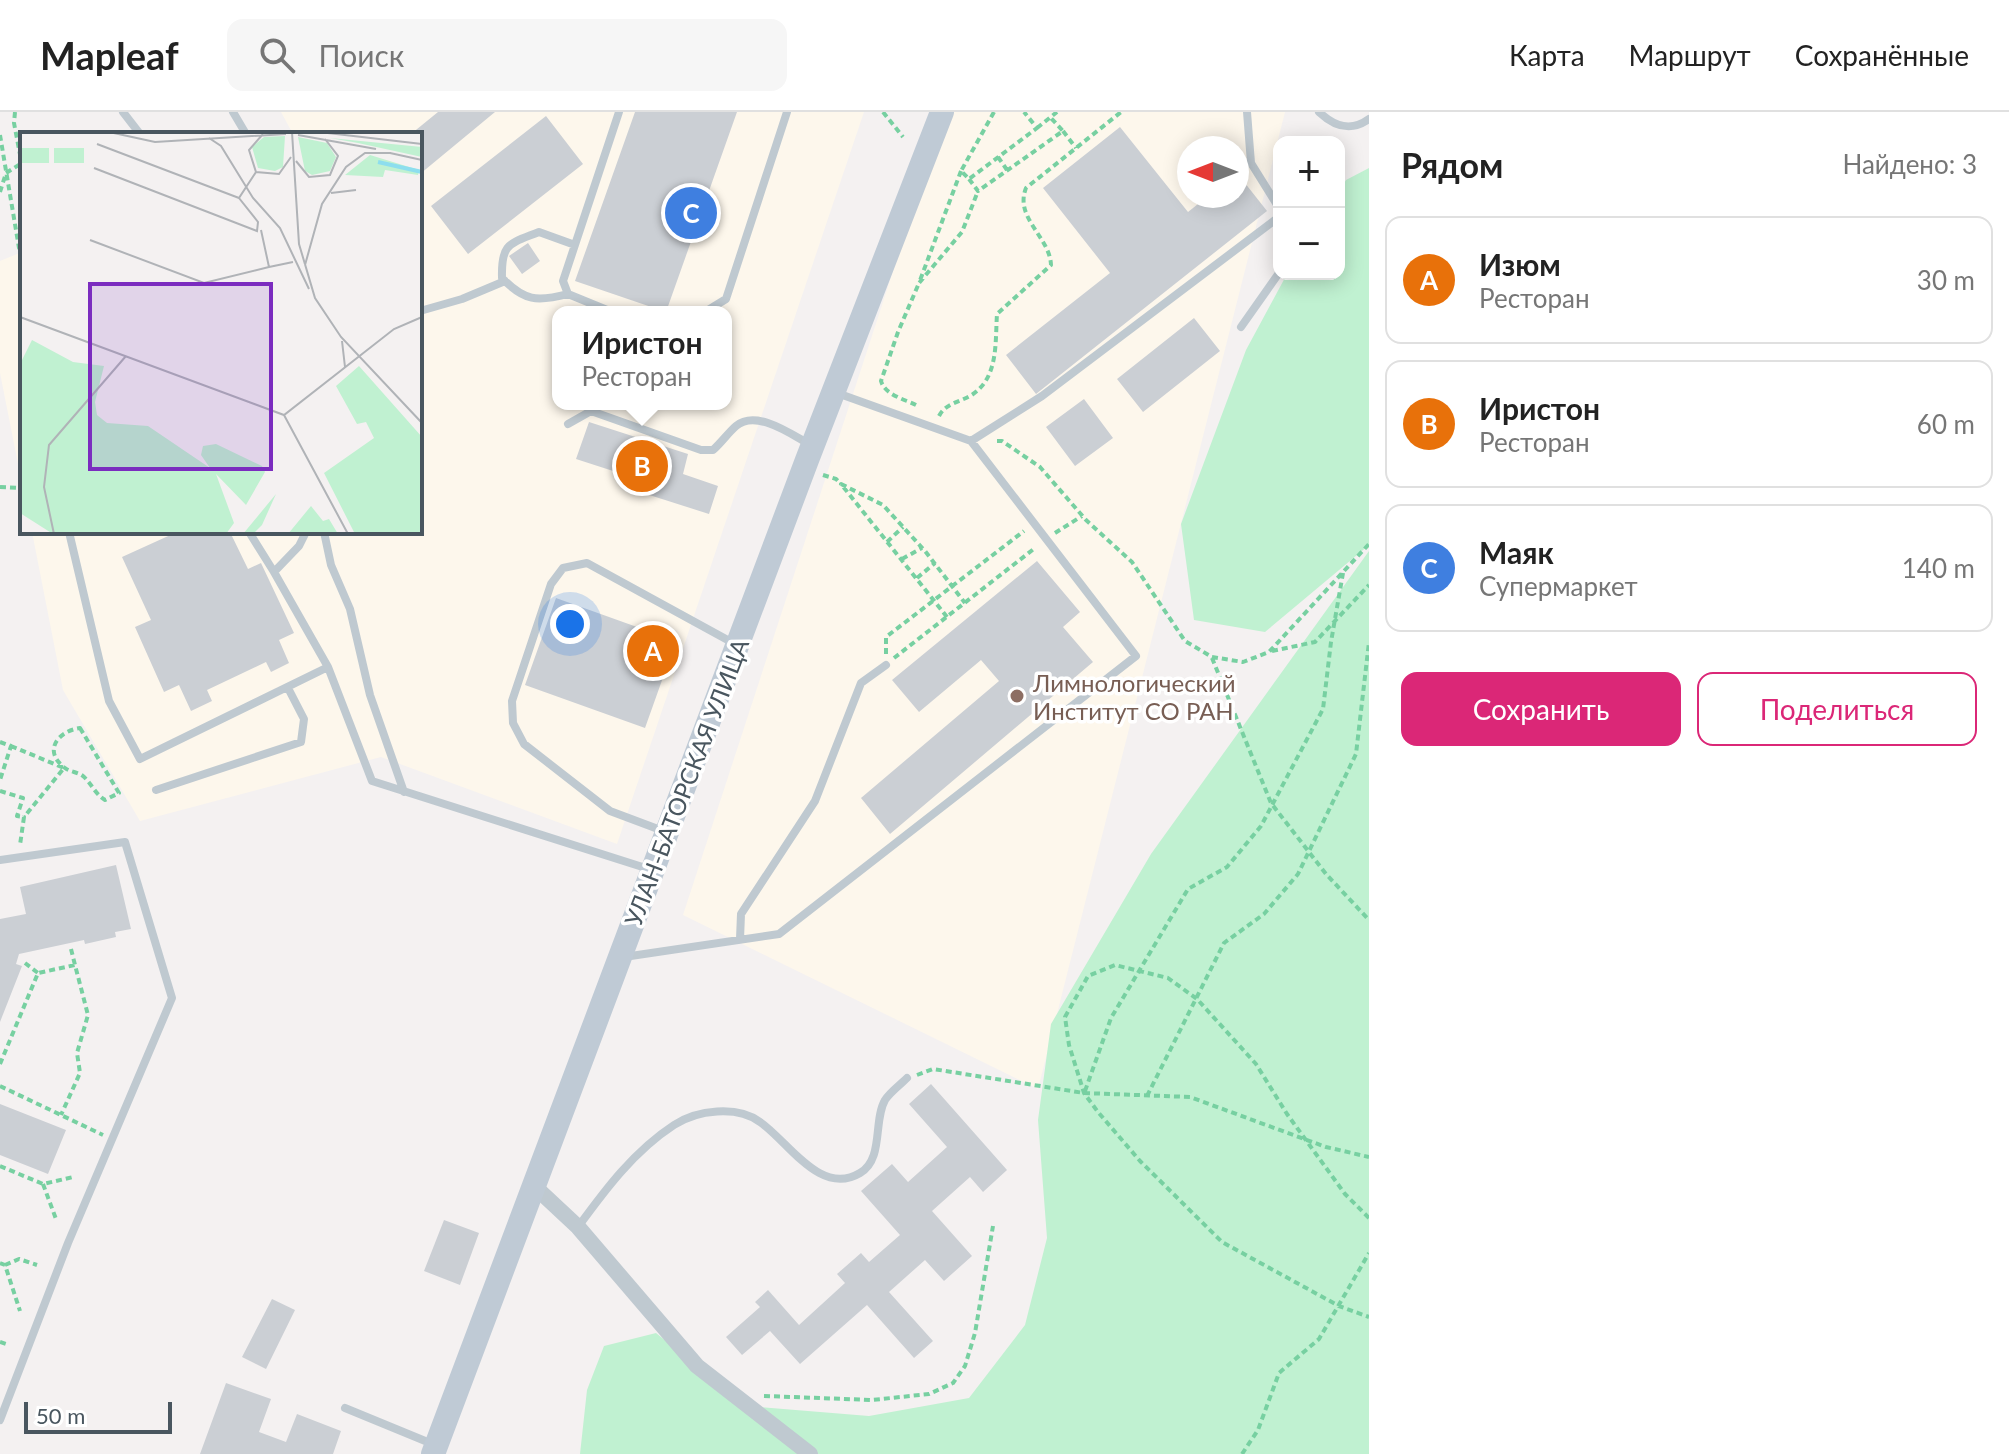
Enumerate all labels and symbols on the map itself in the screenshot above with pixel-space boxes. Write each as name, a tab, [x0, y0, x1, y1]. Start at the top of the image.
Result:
inset map	[20, 132, 422, 534]
north arrow	[1177, 136, 1249, 208]
pin: C	[665, 183, 717, 243]
pin: B	[616, 436, 668, 496]
your location	[550, 604, 590, 644]
pin: A	[627, 621, 679, 681]
street label: УЛАН-БАТОРСКАЯ УЛИЦА	[618, 634, 755, 930]
place label: Лимнологический Институт СО РАН	[1032, 668, 1236, 725]
marker: Лимнологический Институт СО РАН	[1008, 687, 1026, 705]
scale bar	[24, 1398, 172, 1434]

